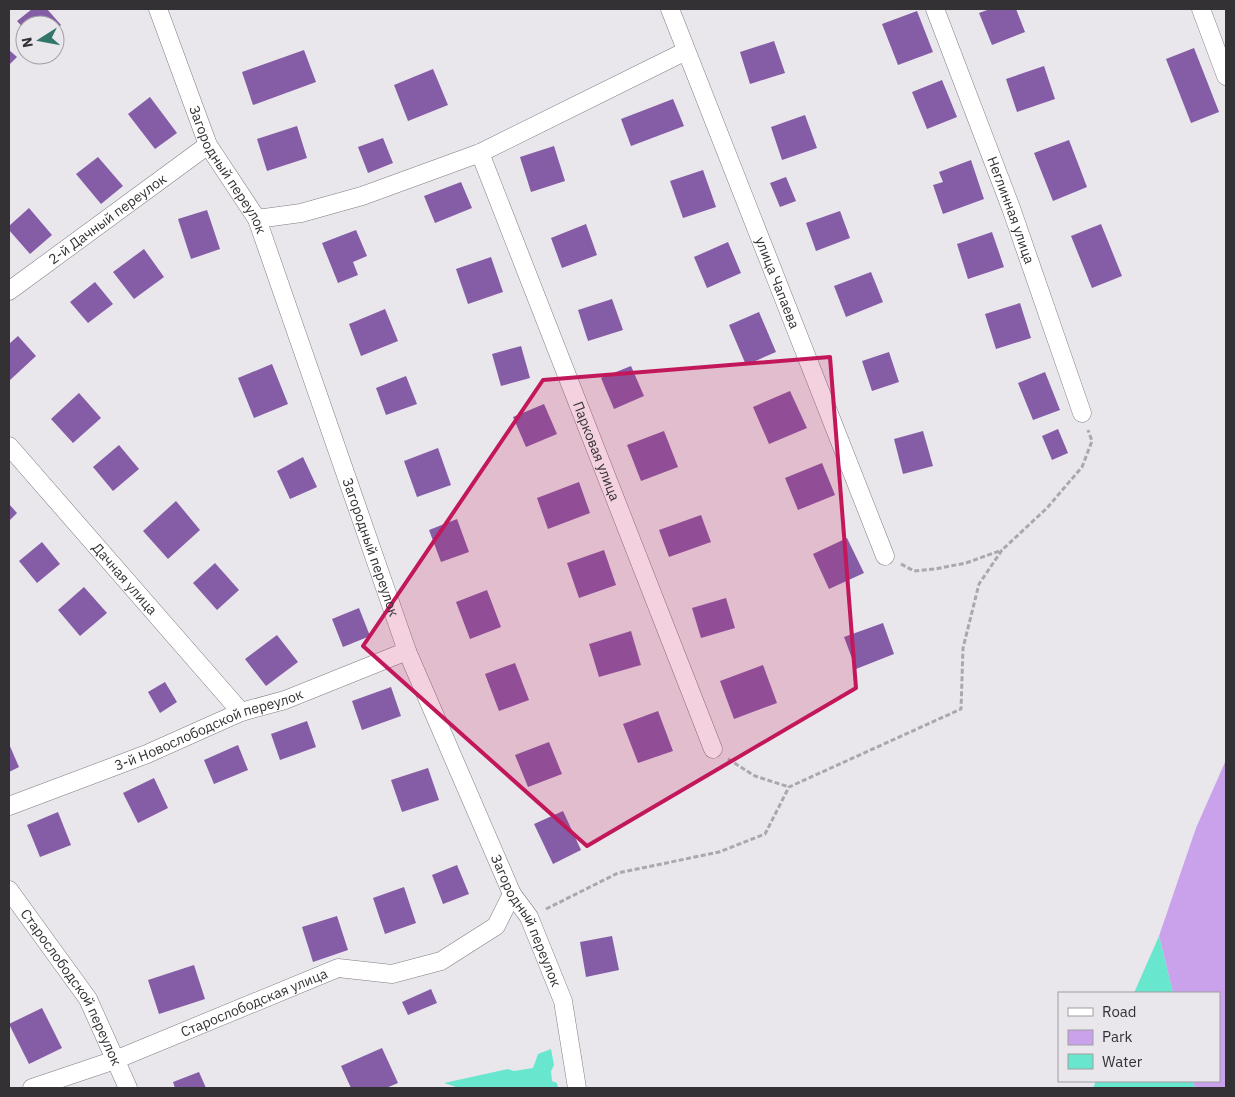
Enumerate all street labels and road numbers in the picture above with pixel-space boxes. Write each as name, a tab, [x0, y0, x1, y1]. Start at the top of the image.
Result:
street label: Загородный переулок	[185, 103, 271, 236]
street label: Неглинная улица	[983, 154, 1039, 267]
street label: 2-й Дачный переулок	[45, 169, 170, 268]
street label: улица Чапаева	[751, 234, 804, 332]
street label: Парковая улица	[569, 399, 624, 504]
street label: Загородный переулок	[339, 476, 403, 619]
street label: Дачная улица	[88, 539, 161, 619]
street label: 3-й Новослободской переулок	[112, 685, 306, 774]
street label: Загородный переулок	[487, 852, 565, 990]
street label: Старослободской переулок	[17, 905, 126, 1069]
street label: Старослободская улица	[178, 964, 331, 1041]

